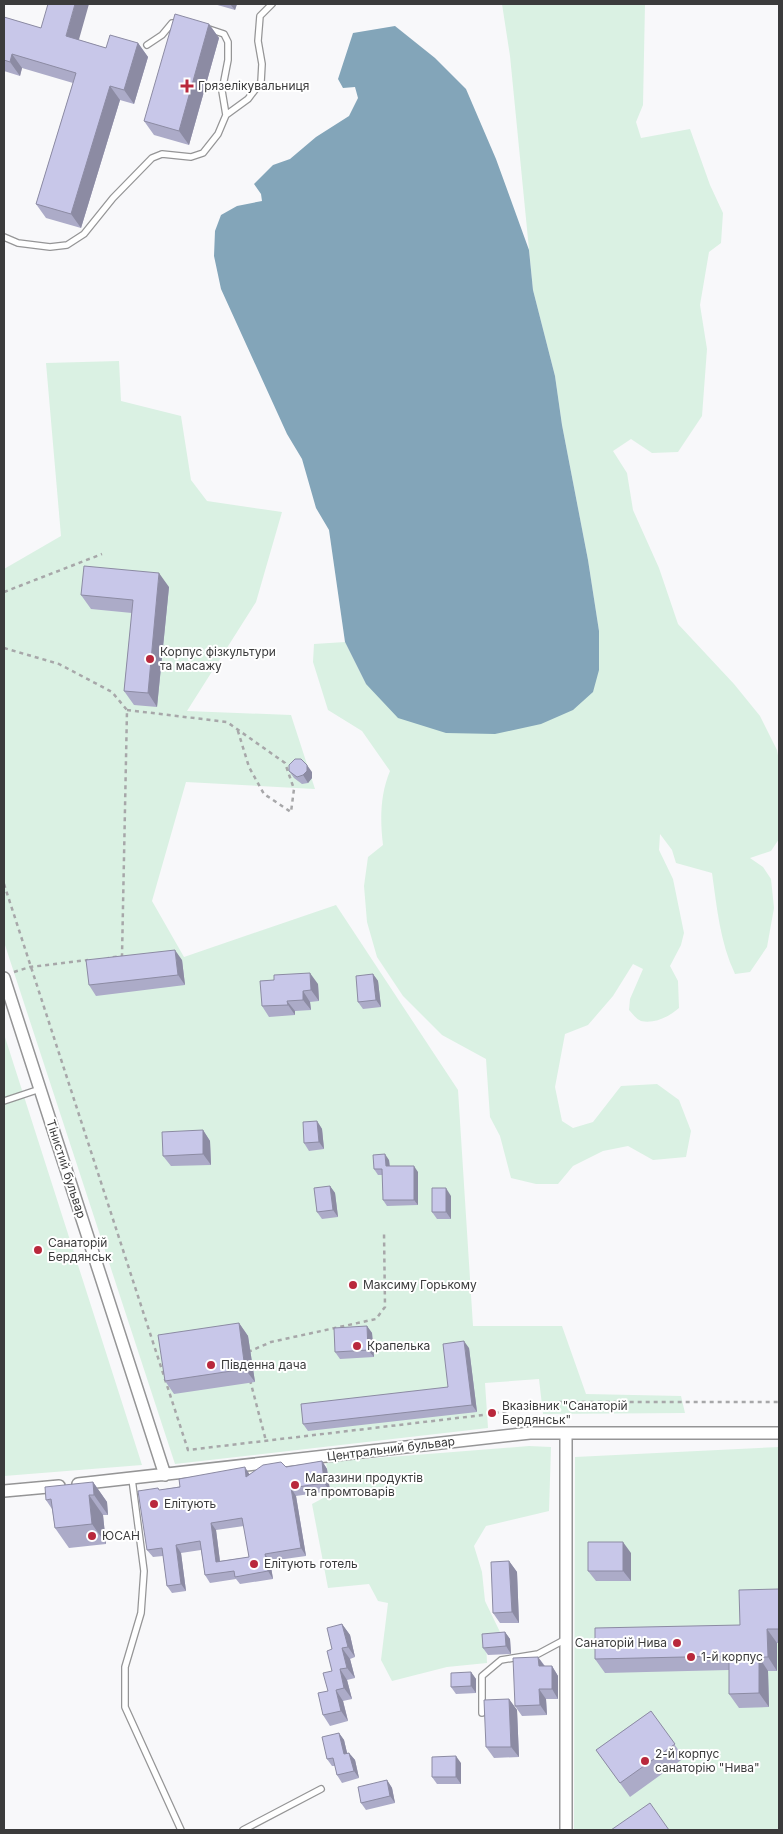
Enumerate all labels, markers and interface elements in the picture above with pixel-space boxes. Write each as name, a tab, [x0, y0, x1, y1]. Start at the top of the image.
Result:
place label: Грязелікувальниця	[198, 78, 309, 93]
marker: Грязелікувальниця	[180, 79, 194, 93]
place label: Корпус фізкультури та масажу	[160, 644, 276, 673]
marker: Корпус фізкультури та масажу	[144, 653, 156, 665]
street label: Тінистий бульвар	[43, 1118, 89, 1220]
place label: Санаторій Бердянськ	[48, 1235, 112, 1264]
marker: Санаторій Бердянськ	[32, 1244, 44, 1256]
place label: Максиму Горькому	[363, 1277, 477, 1292]
marker: Максиму Горькому	[347, 1279, 359, 1291]
place label: Крапелька	[367, 1338, 430, 1353]
marker: Крапелька	[351, 1340, 363, 1352]
place label: Південна дача	[221, 1357, 306, 1372]
marker: Південна дача	[205, 1359, 217, 1371]
place label: Вказівник "Санаторій Бердянськ"	[502, 1398, 628, 1427]
marker: Вказівник "Санаторій Бердянськ"	[486, 1407, 498, 1419]
street label: Центральний бульвар	[326, 1433, 456, 1464]
place label: Магазини продуктів та промтоварів	[305, 1470, 423, 1499]
marker: Магазини продуктів та промтоварів	[289, 1479, 301, 1491]
place label: Елітують	[164, 1496, 216, 1511]
marker: Елітують	[148, 1498, 160, 1510]
place label: ЮСАН	[102, 1528, 140, 1543]
marker: ЮСАН	[86, 1530, 98, 1542]
place label: Елітують готель	[264, 1556, 358, 1571]
marker: Елітують готель	[248, 1558, 260, 1570]
place label: Санаторій Нива	[575, 1635, 667, 1650]
marker: Санаторій Нива	[671, 1637, 683, 1649]
place label: 1-й корпус	[701, 1649, 763, 1664]
marker: 1-й корпус	[685, 1651, 697, 1663]
place label: 2-й корпус санаторію "Нива"	[655, 1746, 760, 1775]
marker: 2-й корпус санаторію "Нива"	[639, 1755, 651, 1767]

